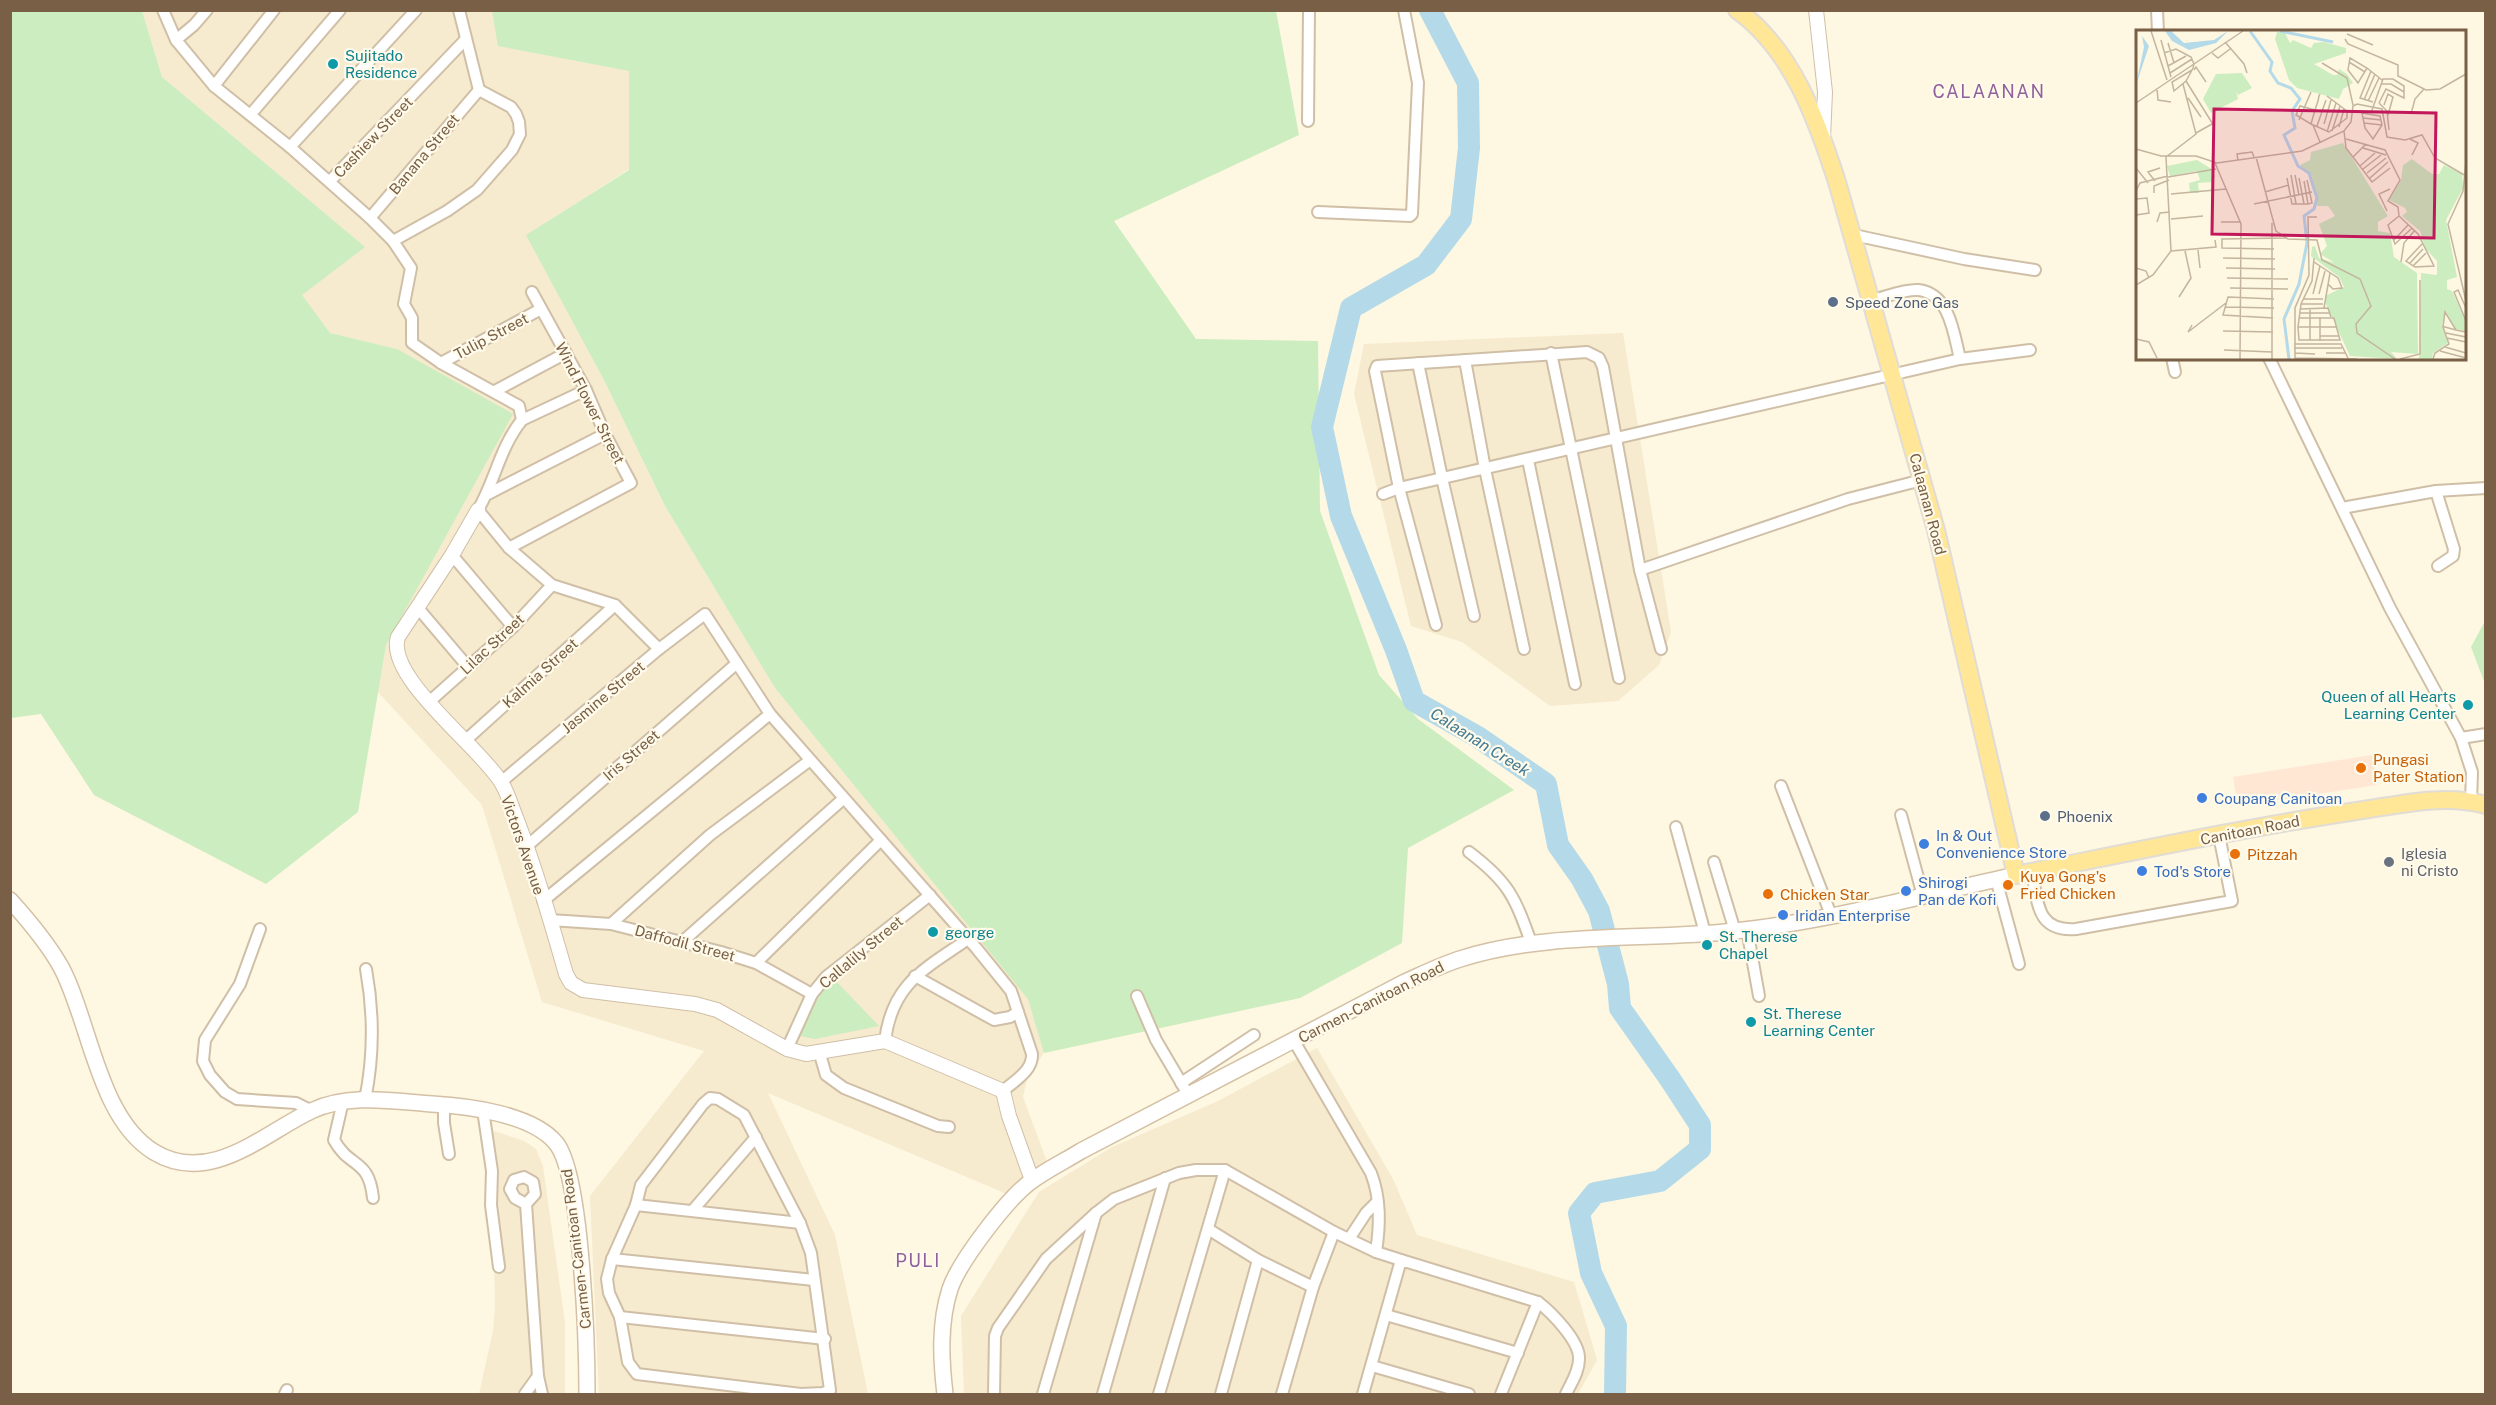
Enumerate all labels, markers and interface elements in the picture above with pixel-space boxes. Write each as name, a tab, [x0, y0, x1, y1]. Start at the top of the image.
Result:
inset map	[2136, 30, 2466, 360]
place label: Sujitado Residence	[345, 47, 417, 81]
marker: Sujitado Residence	[326, 57, 340, 71]
district label: CALAANAN	[1932, 81, 2046, 102]
street label: Cashiew Street	[330, 93, 416, 181]
street label: Banana Street	[385, 110, 463, 198]
place label: Speed Zone Gas	[1845, 294, 1959, 311]
marker: Speed Zone Gas	[1826, 295, 1840, 309]
street label: Tulip Street	[451, 309, 531, 363]
street label: Wind Flower Street	[552, 339, 628, 467]
street label: Calaanan Road	[1906, 451, 1950, 557]
street label: Lilac Street	[457, 610, 527, 678]
street label: Kalmia Street	[499, 635, 581, 711]
street label: Jasmine Street	[558, 657, 648, 737]
place label: Queen of all Hearts Learning Center	[2321, 688, 2456, 722]
marker: Queen of all Hearts Learning Center	[2461, 698, 2475, 712]
water label: Calaanan Creek	[1427, 704, 1533, 780]
street label: Iris Street	[599, 726, 663, 784]
place label: Pungasi Pater Station	[2373, 751, 2464, 785]
marker: Pungasi Pater Station	[2354, 761, 2368, 775]
place label: Coupang Canitoan	[2214, 790, 2342, 807]
marker: Coupang Canitoan	[2195, 791, 2209, 805]
street label: Victors Avenue	[498, 793, 548, 897]
place label: Phoenix	[2057, 808, 2113, 825]
marker: Phoenix	[2038, 809, 2052, 823]
street label: Canitoan Road	[2199, 812, 2301, 848]
place label: In & Out Convenience Store	[1936, 827, 2067, 861]
marker: In & Out Convenience Store	[1917, 837, 1931, 851]
place label: Iglesia ni Cristo	[2401, 845, 2458, 879]
place label: Pitzzah	[2247, 846, 2298, 863]
marker: Pitzzah	[2228, 847, 2242, 861]
marker: Iglesia ni Cristo	[2382, 855, 2396, 869]
place label: Tod's Store	[2154, 863, 2231, 880]
marker: Tod's Store	[2135, 864, 2149, 878]
place label: Kuya Gong's Fried Chicken	[2020, 868, 2116, 902]
place label: Shirogi Pan de Kofi	[1918, 874, 1996, 908]
marker: Kuya Gong's Fried Chicken	[2001, 878, 2015, 892]
marker: Shirogi Pan de Kofi	[1899, 884, 1913, 898]
place label: Chicken Star	[1780, 886, 1869, 903]
marker: Chicken Star	[1761, 887, 1775, 901]
place label: Iridan Enterprise	[1795, 907, 1910, 924]
marker: Iridan Enterprise	[1776, 908, 1790, 922]
street label: Callalily Street	[816, 912, 906, 992]
street label: Daffodil Street	[633, 921, 737, 965]
place label: george	[945, 924, 994, 941]
marker: george	[926, 925, 940, 939]
place label: St. Therese Chapel	[1719, 928, 1798, 962]
marker: St. Therese Chapel	[1700, 938, 1714, 952]
street label: Carmen-Canitoan Road	[1295, 958, 1447, 1046]
place label: St. Therese Learning Center	[1763, 1005, 1875, 1039]
marker: St. Therese Learning Center	[1744, 1015, 1758, 1029]
street label: Carmen-Canitoan Road	[558, 1168, 594, 1330]
district label: PULI	[895, 1250, 941, 1271]

